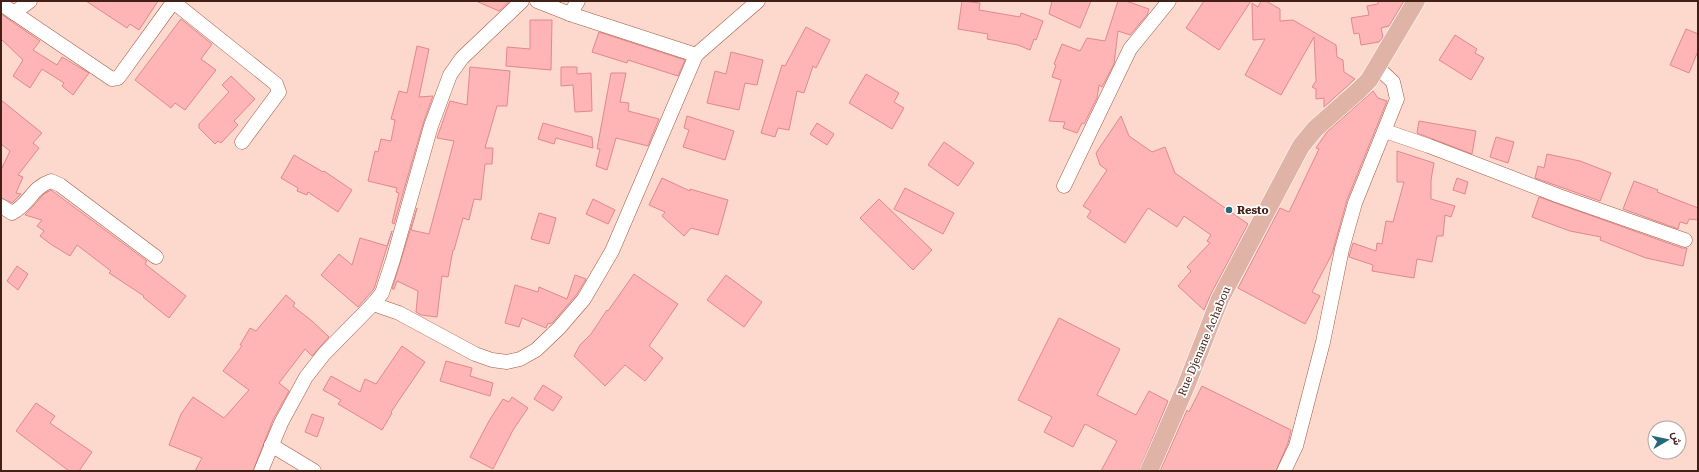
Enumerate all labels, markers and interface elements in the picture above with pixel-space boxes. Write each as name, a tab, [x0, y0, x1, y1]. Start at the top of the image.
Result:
place label: Resto	[1237, 204, 1269, 217]
marker: Resto	[1224, 205, 1234, 215]
street label: Rue Djenane Achabou	[1176, 284, 1233, 398]
north arrow	[1647, 420, 1687, 460]
text: ش	[1669, 431, 1684, 446]

